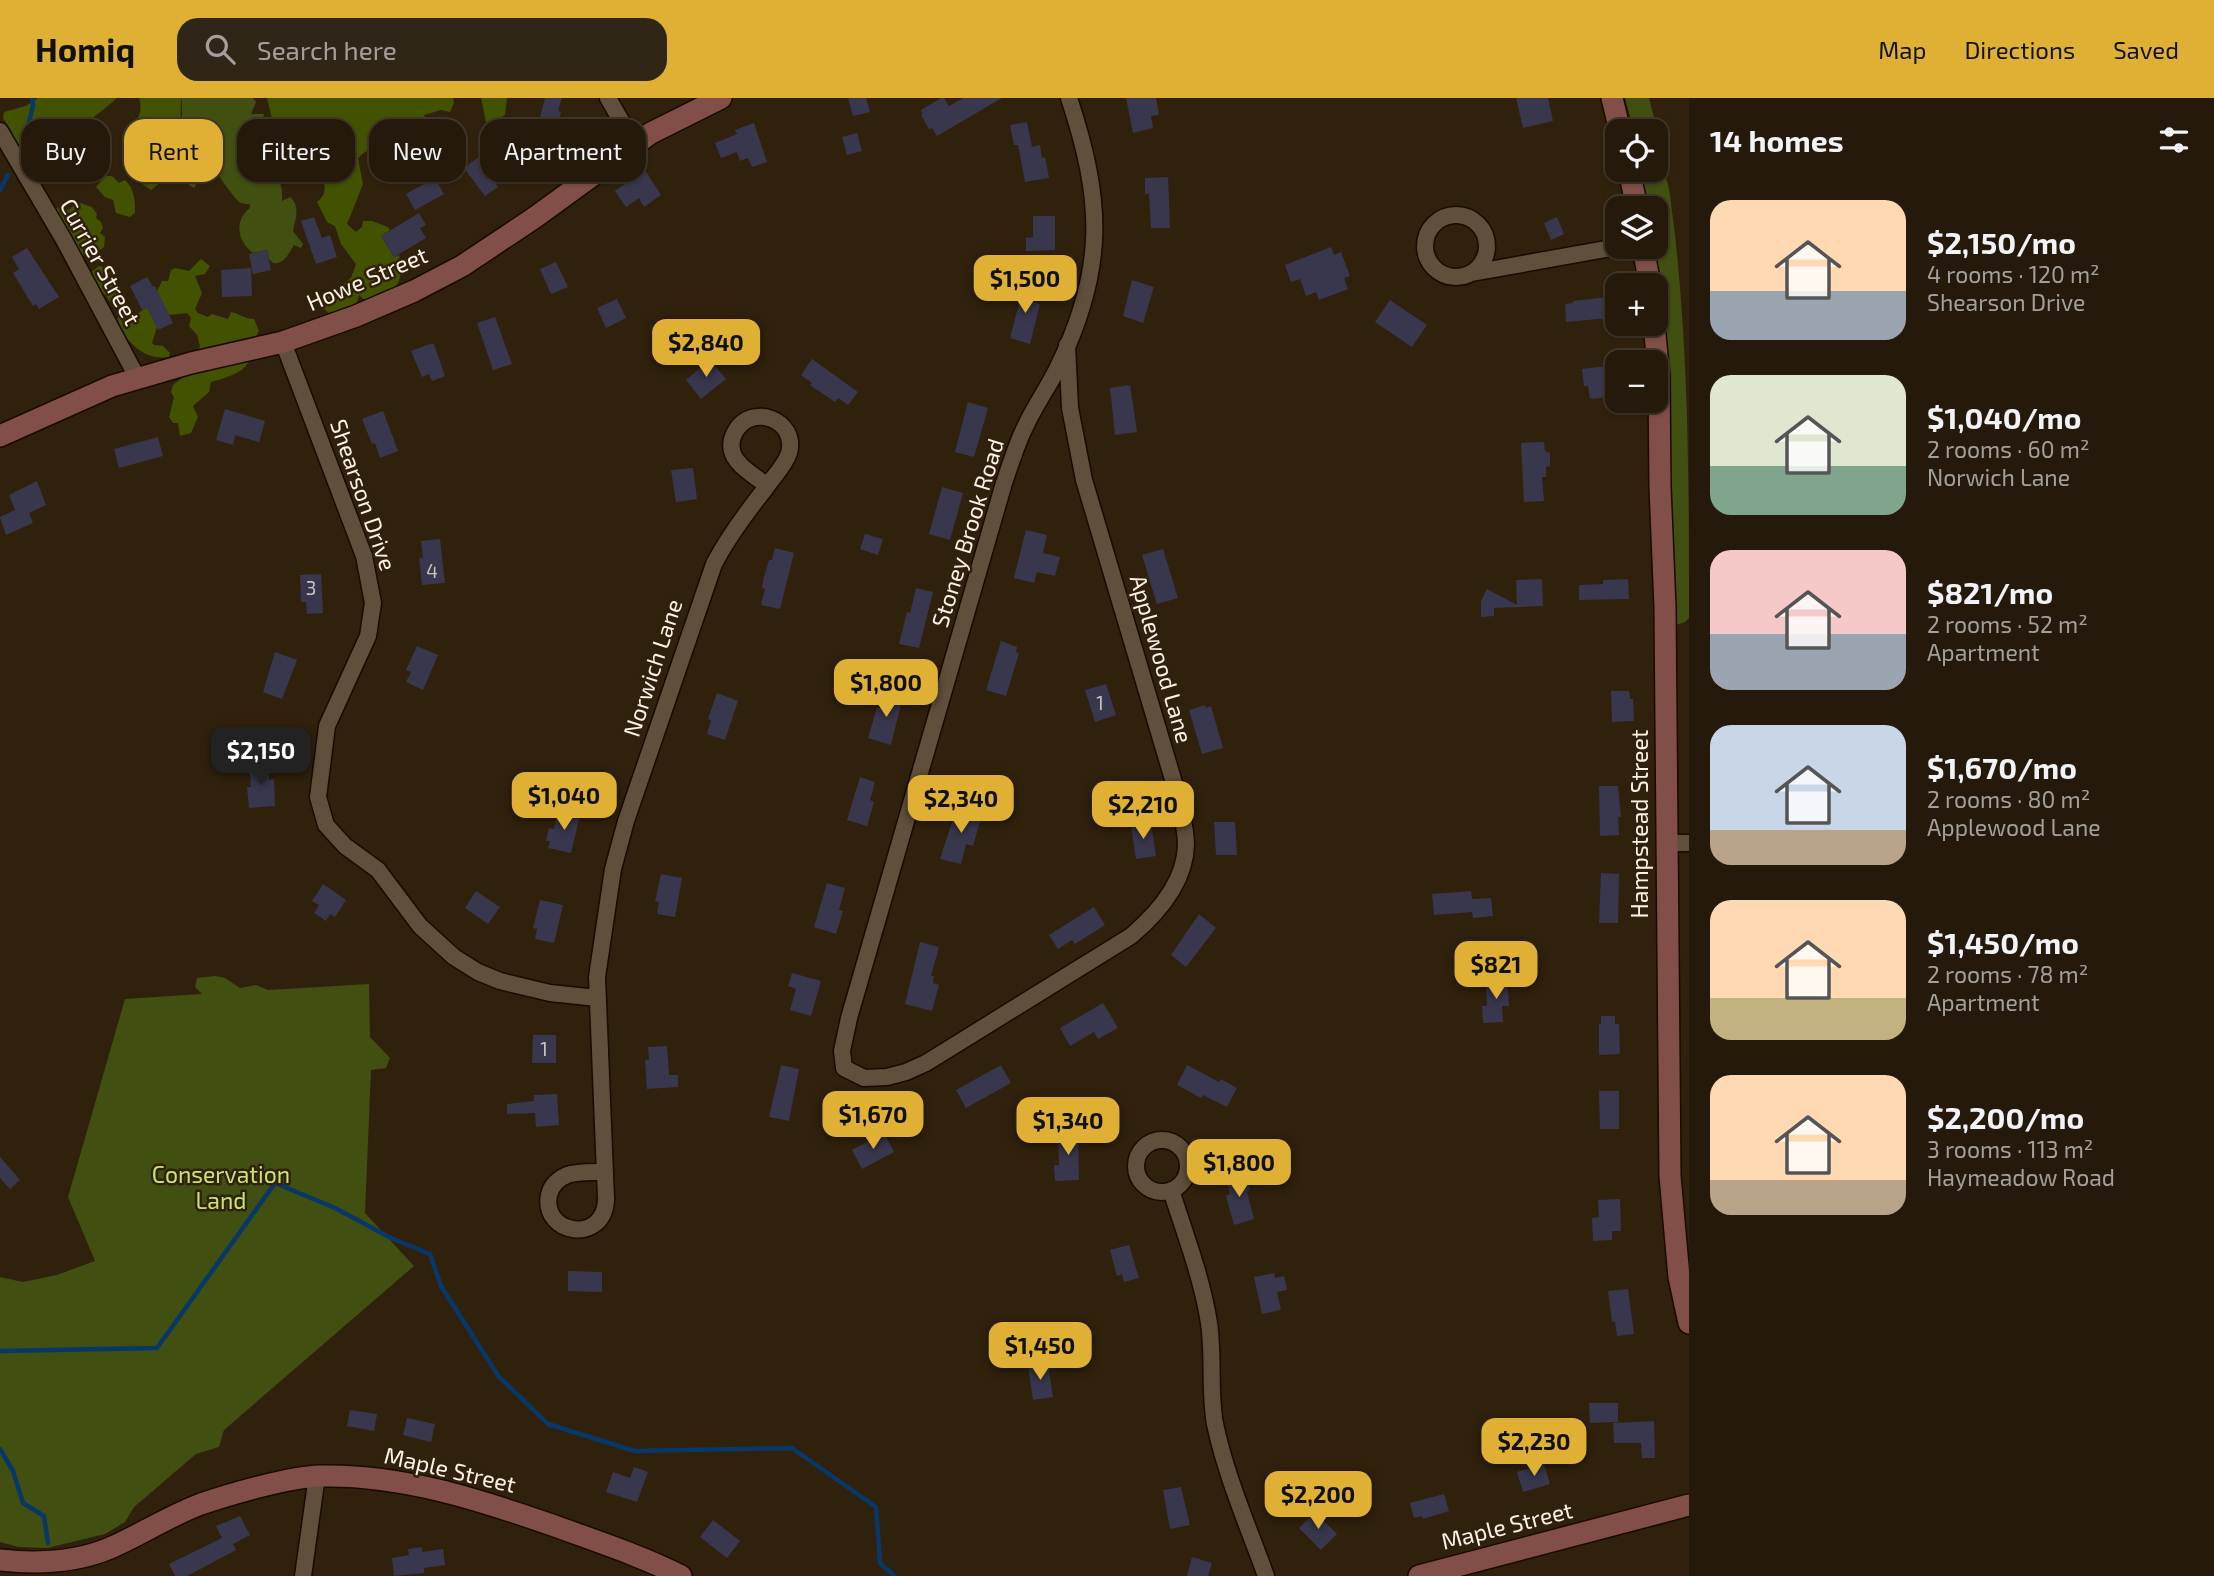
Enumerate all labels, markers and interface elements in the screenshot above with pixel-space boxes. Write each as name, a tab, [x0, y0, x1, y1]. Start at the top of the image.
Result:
search box	[177, 18, 667, 81]
text: Homiq	[35, 29, 135, 69]
icon: search	[201, 30, 239, 68]
text: Search here	[257, 34, 397, 65]
text: Map	[1878, 35, 1926, 64]
text: Directions	[1964, 35, 2075, 64]
text: Saved	[2113, 35, 2179, 64]
chip: Buy	[21, 119, 110, 182]
chip: Rent	[124, 119, 223, 182]
chip: Filters	[237, 119, 355, 182]
chip: New	[369, 119, 466, 182]
chip: Apartment	[480, 119, 646, 182]
map controls	[1605, 119, 1668, 413]
button: locate	[1605, 119, 1668, 182]
icon: filters	[2155, 121, 2193, 159]
text: 14 homes	[1710, 122, 1844, 158]
street label: Currier Street	[55, 193, 147, 330]
button: layers	[1605, 196, 1668, 259]
text: $2,150/mo	[1927, 224, 2076, 260]
icon: home	[1766, 228, 1850, 312]
street label: Howe Street	[302, 240, 432, 316]
pin: $1,500	[968, 256, 1082, 315]
text: 4 rooms · 120 m²	[1927, 260, 2100, 288]
text: $1,500	[990, 264, 1060, 292]
button: +	[1605, 273, 1668, 336]
text: Shearson Drive	[1927, 288, 2085, 316]
pin: $2,840	[649, 320, 763, 379]
text: $2,840	[668, 328, 744, 356]
button: −	[1605, 350, 1668, 413]
text: $1,040/mo	[1927, 399, 2081, 435]
icon: home	[1766, 403, 1850, 487]
street label: Shearson Drive	[325, 415, 403, 574]
street label: Stoney Brook Road	[925, 435, 1009, 630]
text: 2 rooms · 60 m²	[1927, 435, 2089, 463]
text: Norwich Lane	[1927, 463, 2070, 491]
house number: 4	[426, 559, 438, 582]
street label: Applewood Lane	[1125, 571, 1199, 746]
text: $821/mo	[1927, 574, 2053, 610]
house number: 3	[306, 576, 316, 599]
icon: home	[1766, 578, 1850, 662]
street label: Norwich Lane	[617, 595, 687, 740]
text: 2 rooms · 52 m²	[1927, 610, 2088, 638]
text: Apartment	[1927, 638, 2040, 666]
pin: $1,800	[829, 660, 943, 719]
text: $1,800	[850, 668, 922, 696]
house number: 1	[1096, 691, 1104, 714]
pin: $2,150	[204, 728, 318, 787]
street label: Hampstead Street	[1625, 729, 1653, 919]
text: $2,150	[227, 736, 295, 764]
text: $1,670/mo	[1927, 749, 2077, 785]
icon: home	[1766, 753, 1850, 837]
pin: $1,040	[507, 772, 621, 832]
pin: $2,340	[904, 776, 1018, 835]
text: $1,040	[528, 781, 600, 809]
pin: $2,210	[1086, 782, 1200, 841]
text: $2,340	[924, 784, 998, 812]
text: 2 rooms · 80 m²	[1927, 785, 2090, 813]
text: $2,210	[1108, 790, 1178, 818]
text: Applewood Lane	[1927, 813, 2101, 841]
text: $1,450/mo	[1927, 924, 2079, 960]
icon: home	[1766, 928, 1850, 1012]
pin: $821	[1455, 942, 1537, 1001]
text: $821	[1471, 950, 1521, 978]
text: 2 rooms · 78 m²	[1927, 960, 2088, 988]
text: Apartment	[1927, 988, 2040, 1016]
house number: 1	[540, 1037, 548, 1060]
pin: $1,670	[816, 1091, 930, 1151]
pin: $1,340	[1011, 1098, 1125, 1157]
text: $2,200/mo	[1927, 1099, 2084, 1135]
text: $1,670	[838, 1100, 908, 1128]
icon: home	[1766, 1103, 1850, 1187]
text: $1,340	[1032, 1106, 1104, 1134]
text: 3 rooms · 113 m²	[1927, 1135, 2093, 1163]
pin: $1,800	[1182, 1140, 1296, 1199]
text: $1,800	[1203, 1148, 1275, 1176]
park label: Conservation Land	[152, 1160, 290, 1214]
text: Haymeadow Road	[1927, 1163, 2115, 1191]
pin: $1,450	[983, 1322, 1097, 1382]
text: $1,450	[1005, 1331, 1075, 1359]
pin: $2,230	[1477, 1418, 1591, 1478]
text: $2,230	[1497, 1427, 1571, 1455]
street label: Maple Street	[382, 1440, 519, 1498]
pin: $2,200	[1261, 1472, 1375, 1531]
text: $2,200	[1281, 1480, 1355, 1508]
street label: Maple Street	[1438, 1495, 1576, 1555]

